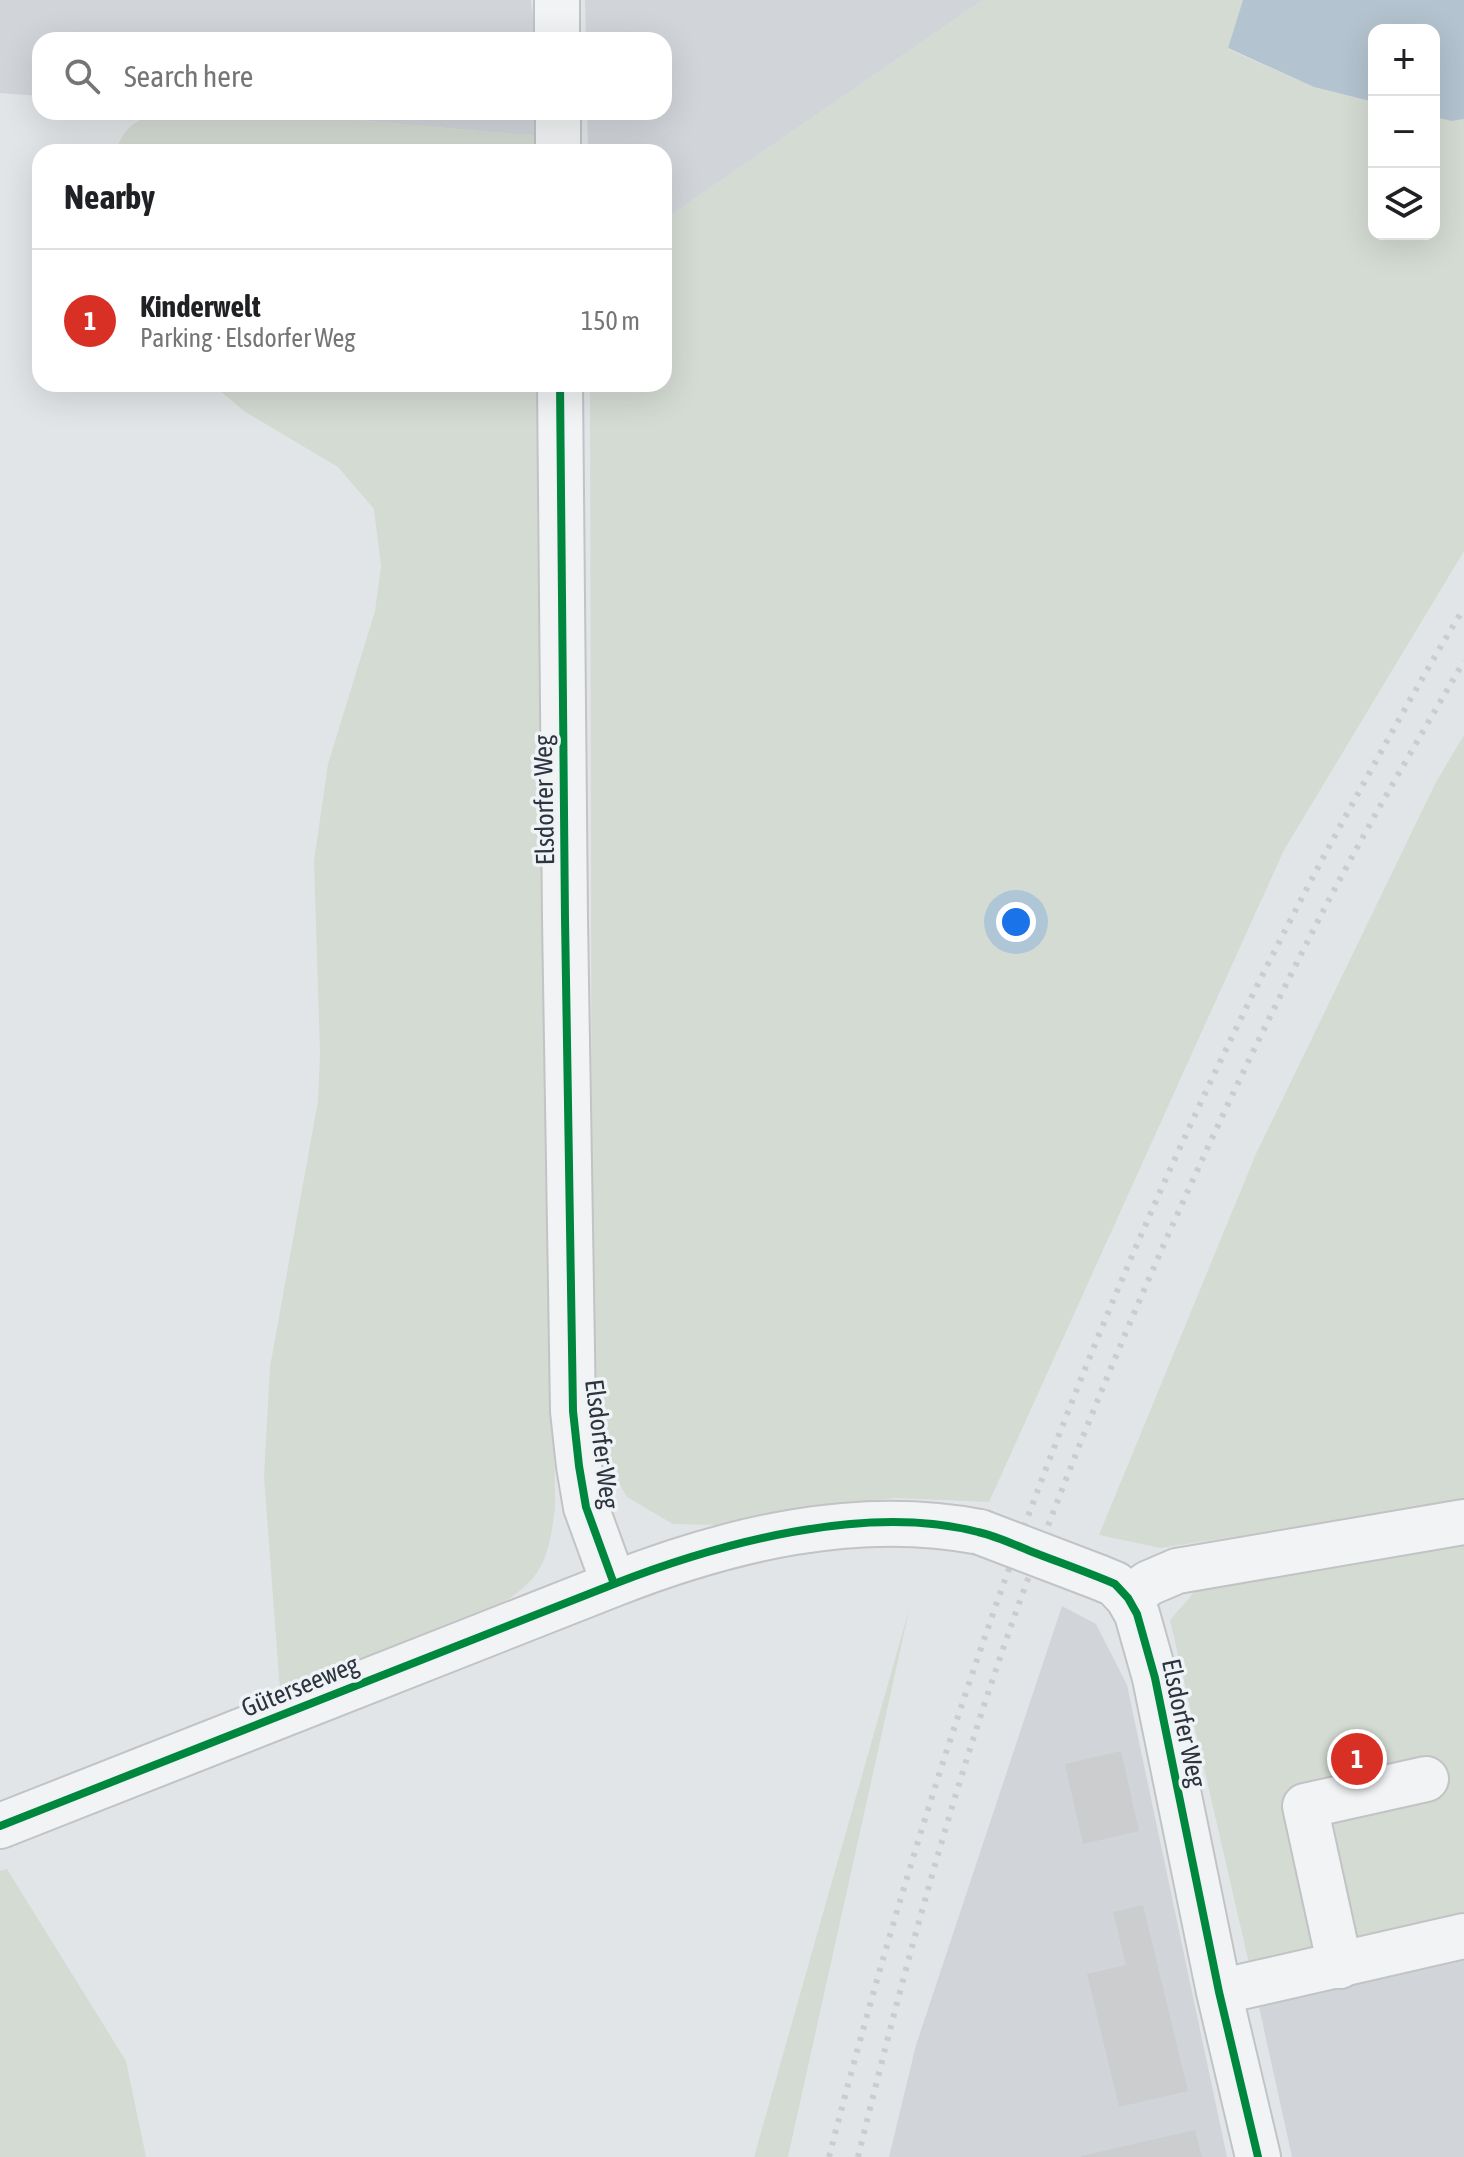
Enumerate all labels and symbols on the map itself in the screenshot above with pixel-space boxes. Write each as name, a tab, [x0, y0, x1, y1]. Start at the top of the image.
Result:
street label: Elsdorfer Weg	[528, 734, 560, 865]
your location	[996, 902, 1036, 942]
street label: Elsdorfer Weg	[579, 1377, 625, 1511]
street label: Güterseeweg	[237, 1649, 364, 1723]
street label: Elsdorfer Weg	[1156, 1656, 1212, 1791]
pin: 1	[1331, 1729, 1383, 1789]

